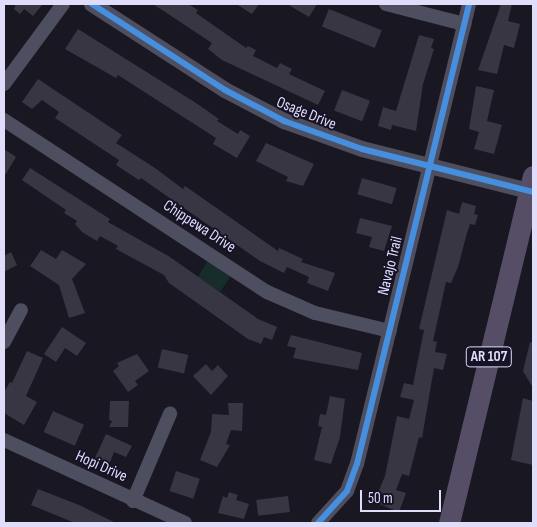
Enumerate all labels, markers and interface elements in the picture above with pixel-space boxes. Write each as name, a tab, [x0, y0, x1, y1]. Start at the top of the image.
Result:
street label: Osage Drive	[273, 93, 339, 135]
street label: Chippewa Drive	[159, 196, 239, 258]
street label: Navajo Trail	[374, 235, 408, 297]
road number: AR 107	[465, 344, 513, 370]
street label: Hopi Drive	[72, 447, 130, 487]
scale bar	[362, 480, 443, 512]
text: 50 m	[368, 489, 393, 508]

